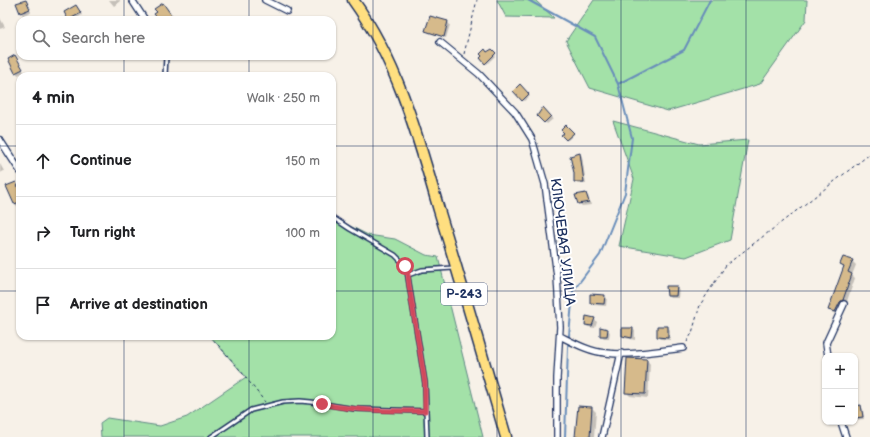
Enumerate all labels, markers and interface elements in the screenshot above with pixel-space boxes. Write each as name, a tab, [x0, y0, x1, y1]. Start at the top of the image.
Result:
search box	[16, 16, 336, 60]
icon: search	[30, 27, 52, 49]
text: Search here	[62, 29, 145, 48]
text: 4 min	[32, 88, 75, 108]
text: Walk · 250 m	[247, 90, 320, 106]
icon: ahead	[32, 150, 54, 172]
text: Continue	[70, 151, 132, 170]
text: 150 m	[286, 153, 320, 169]
street label: КЛЮЧЕВАЯ УЛИЦА	[547, 177, 579, 307]
icon: right	[32, 222, 54, 244]
text: Turn right	[70, 223, 135, 242]
text: 100 m	[285, 225, 320, 241]
route start	[396, 257, 414, 275]
road number: Р-243	[441, 283, 487, 305]
icon: arrive	[32, 294, 54, 316]
text: Arrive at destination	[70, 295, 208, 314]
map controls	[822, 353, 858, 425]
button: +	[822, 353, 858, 389]
button: −	[822, 389, 858, 425]
route end	[313, 395, 331, 413]

